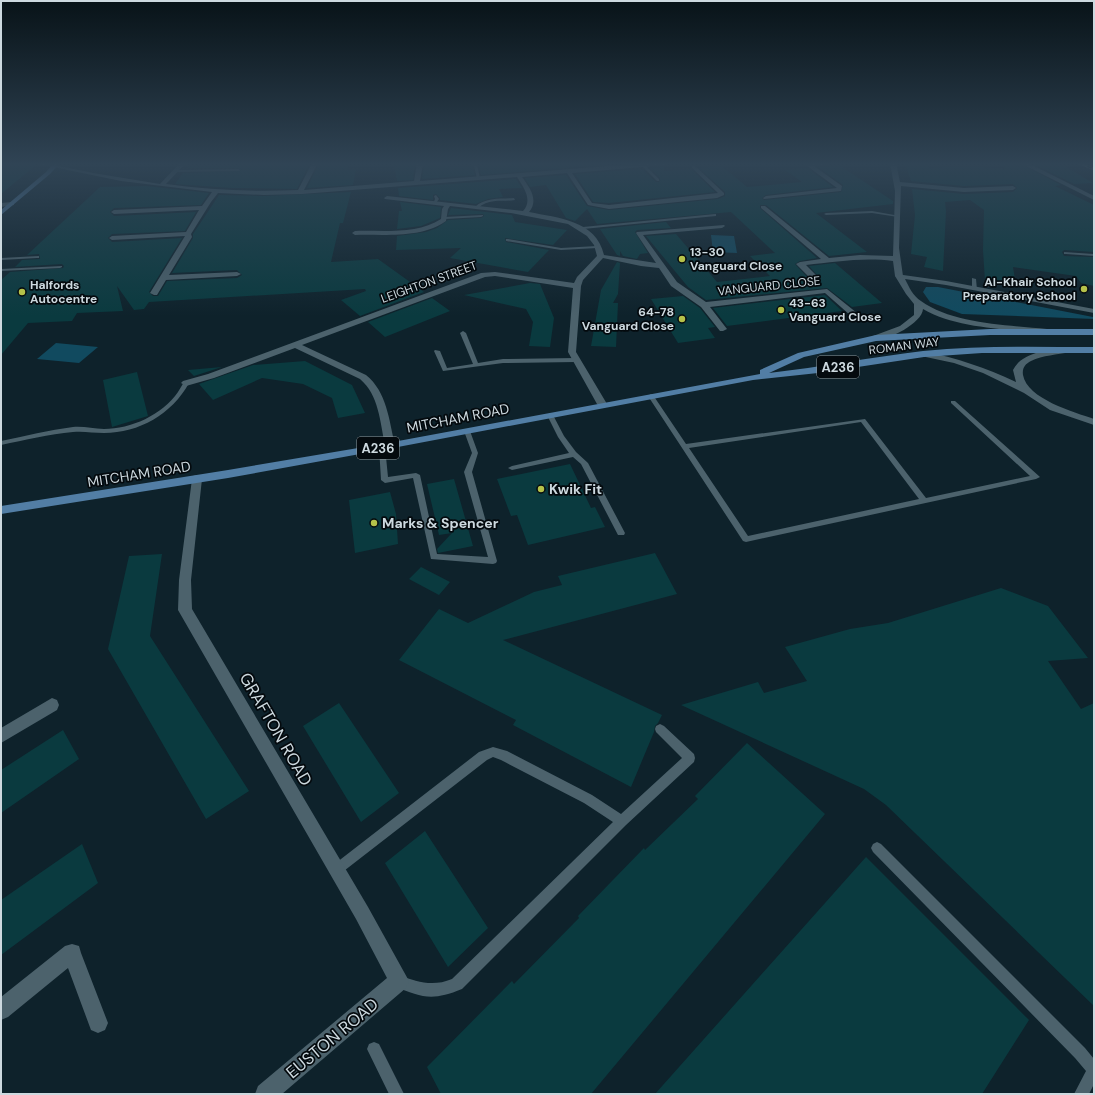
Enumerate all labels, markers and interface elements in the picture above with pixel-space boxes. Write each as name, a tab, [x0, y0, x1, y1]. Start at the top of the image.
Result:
place label: 13-30 Vanguard Close	[690, 244, 782, 274]
marker: 13-30 Vanguard Close	[677, 254, 687, 264]
street label: LEIGHTON STREET	[379, 257, 480, 307]
street label: VANGUARD CLOSE	[717, 273, 821, 299]
place label: Al-Khair School Preparatory School	[963, 274, 1076, 304]
place label: Halfords Autocentre	[30, 277, 97, 307]
marker: Al-Khair School Preparatory School	[1079, 284, 1089, 294]
marker: Halfords Autocentre	[17, 287, 27, 297]
place label: 43-63 Vanguard Close	[789, 295, 881, 325]
place label: 64-78 Vanguard Close	[582, 304, 674, 334]
marker: 43-63 Vanguard Close	[776, 305, 786, 315]
marker: 64-78 Vanguard Close	[677, 314, 687, 324]
street label: ROMAN WAY	[868, 334, 940, 358]
road number: A236	[817, 356, 859, 378]
street label: MITCHAM ROAD	[405, 399, 511, 437]
road number: A236	[357, 437, 399, 459]
street label: MITCHAM ROAD	[86, 457, 192, 491]
place label: Kwik Fit	[549, 480, 602, 498]
marker: Kwik Fit	[536, 484, 546, 494]
place label: Marks & Spencer	[382, 514, 499, 532]
marker: Marks & Spencer	[369, 518, 379, 528]
street label: GRAFTON ROAD	[235, 668, 317, 790]
street label: EUSTON ROAD	[281, 993, 383, 1083]

